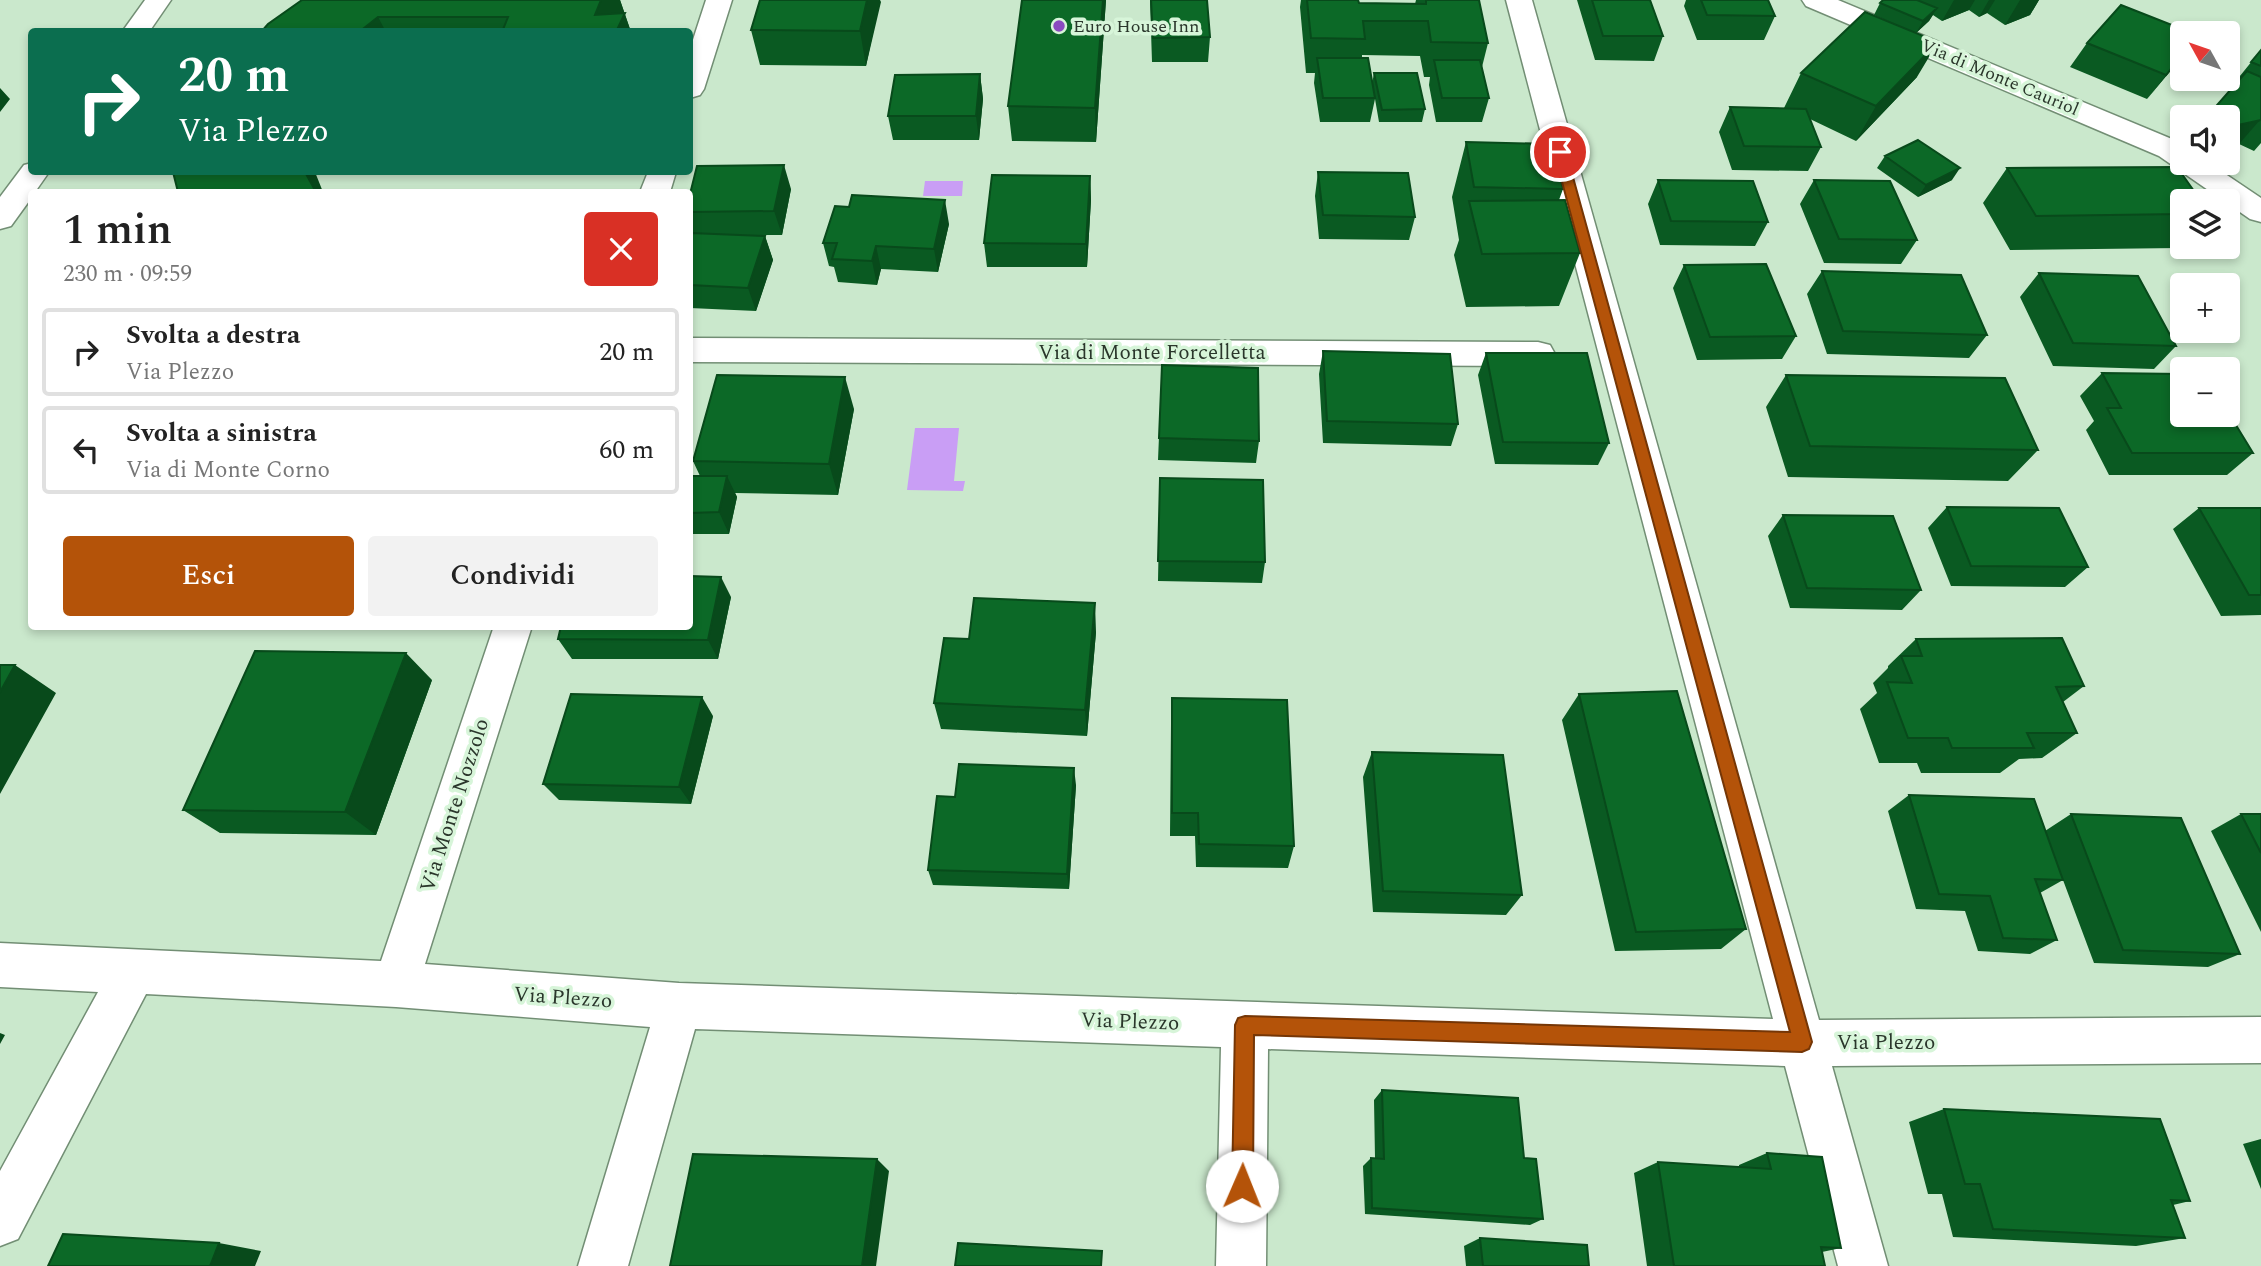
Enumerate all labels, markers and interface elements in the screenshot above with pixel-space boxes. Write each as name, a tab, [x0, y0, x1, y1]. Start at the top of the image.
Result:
place label: Euro House Inn	[1073, 13, 1200, 40]
marker: Euro House Inn	[1051, 18, 1067, 34]
north arrow	[2170, 21, 2240, 91]
map controls	[2170, 21, 2240, 427]
street label: Via di Monte Cauriol	[1917, 32, 2083, 123]
text: 20 m	[178, 39, 289, 114]
icon: right	[63, 56, 154, 147]
button: sound	[2170, 105, 2240, 175]
text: Via Plezzo	[178, 107, 328, 156]
pin	[1530, 122, 1590, 182]
icon: arrive	[1541, 133, 1579, 171]
button: layers	[2170, 189, 2240, 259]
text: 1 min	[63, 199, 172, 262]
button: close	[584, 212, 658, 286]
text: 230 m · 09:59	[63, 257, 192, 292]
button: +	[2170, 273, 2240, 343]
text: Svolta a destra	[126, 315, 300, 355]
text: 20 m	[599, 332, 654, 372]
icon: right	[67, 333, 105, 371]
street label: Via di Monte Forcelletta	[1038, 337, 1267, 369]
text: Via Plezzo	[126, 355, 234, 390]
button: −	[2170, 357, 2240, 427]
text: Svolta a sinistra	[126, 413, 317, 453]
text: 60 m	[599, 430, 654, 470]
icon: left	[67, 431, 105, 469]
text: Via di Monte Corno	[126, 453, 330, 488]
button: Esci	[63, 536, 354, 616]
button: Condividi	[368, 536, 658, 616]
street label: Via Monte Nozzolo	[412, 714, 498, 896]
street label: Via Plezzo	[513, 979, 613, 1017]
street label: Via Plezzo	[1080, 1004, 1180, 1040]
street label: Via Plezzo	[1837, 1027, 1935, 1059]
position arrow	[1205, 1149, 1279, 1223]

